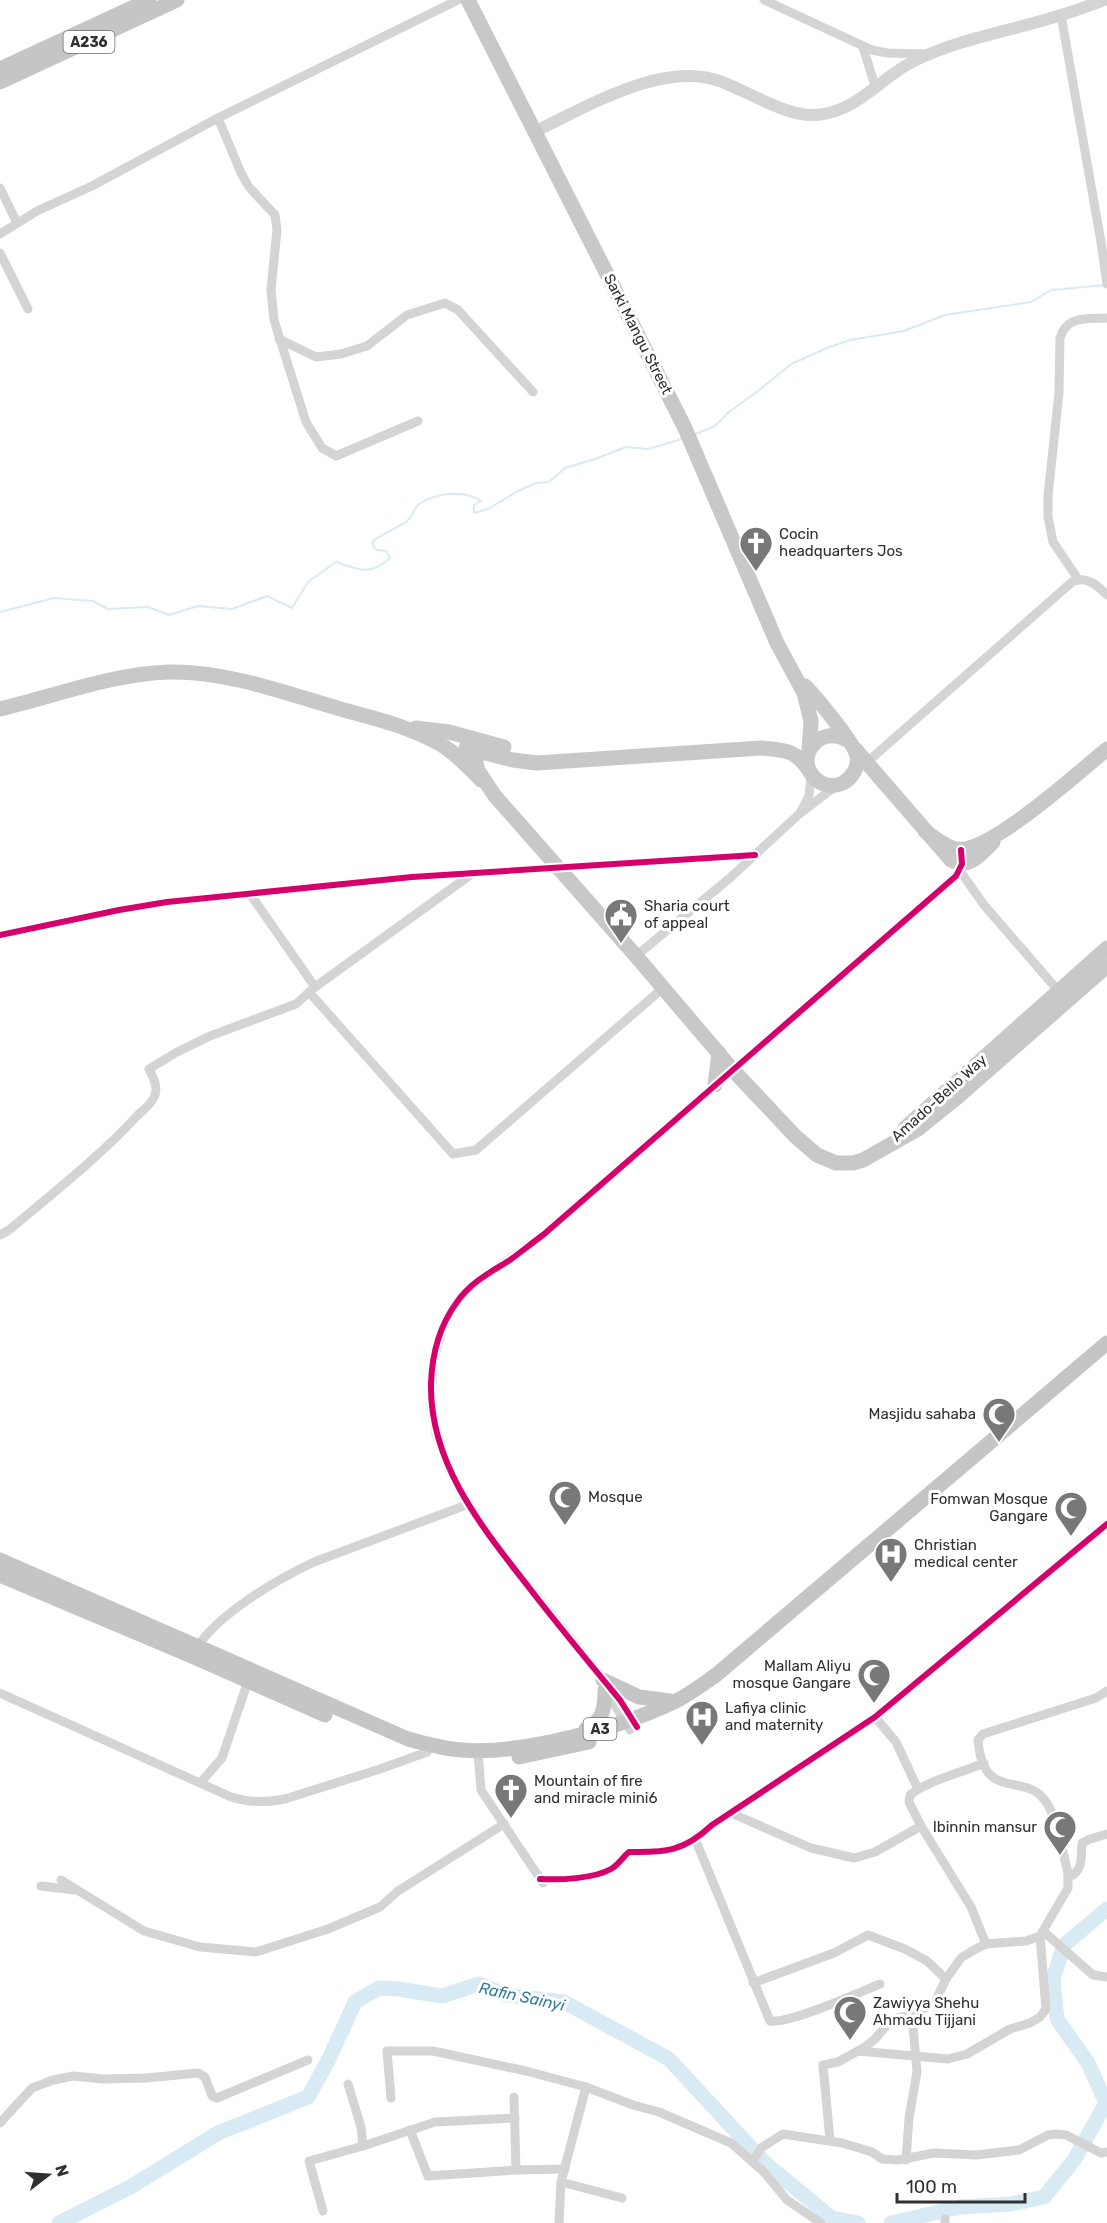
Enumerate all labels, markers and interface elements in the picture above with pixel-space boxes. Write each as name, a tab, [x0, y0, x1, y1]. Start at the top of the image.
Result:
road number: A236	[64, 31, 115, 53]
street label: Sarki Mangu Street	[600, 271, 676, 397]
church icon: Cocin headquarters Jos	[738, 525, 774, 572]
place label: Cocin headquarters Jos	[779, 525, 903, 560]
public building icon: Sharia court of appeal	[603, 897, 639, 944]
place label: Sharia court of appeal	[644, 897, 730, 932]
street label: Amado-Bello Way	[888, 1050, 990, 1146]
mosque icon: Masjidu sahaba	[981, 1396, 1017, 1443]
place label: Masjidu sahaba	[869, 1405, 976, 1423]
mosque icon: Mosque	[547, 1479, 583, 1526]
place label: Mosque	[588, 1488, 643, 1506]
place label: Fomwan Mosque Gangare	[930, 1490, 1048, 1525]
mosque icon: Fomwan Mosque Gangare	[1053, 1490, 1089, 1537]
hospital icon: Christian medical center	[873, 1536, 909, 1583]
place label: Christian medical center	[914, 1536, 1018, 1571]
place label: Mallam Aliyu mosque Gangare	[733, 1657, 851, 1692]
mosque icon: Mallam Aliyu mosque Gangare	[856, 1657, 892, 1704]
hospital icon: Lafiya clinic and maternity	[684, 1699, 720, 1746]
place label: Lafiya clinic and maternity	[725, 1699, 823, 1734]
road number: A3	[584, 1718, 616, 1740]
church icon: Mountain of fire and miracle mini6	[493, 1772, 529, 1819]
place label: Mountain of fire and miracle mini6	[534, 1772, 658, 1807]
mosque icon: Ibinnin mansur	[1042, 1809, 1078, 1856]
place label: Ibinnin mansur	[933, 1818, 1037, 1836]
water label: Rafin Sainyi	[477, 1978, 568, 2015]
mosque icon: Zawiyya Shehu Ahmadu Tijjani	[832, 1994, 868, 2041]
place label: Zawiyya Shehu Ahmadu Tijjani	[873, 1994, 979, 2029]
north arrow	[18, 2145, 78, 2205]
text: N	[51, 2162, 73, 2179]
scale bar	[897, 2166, 1024, 2204]
text: 100 m	[906, 2176, 957, 2198]

